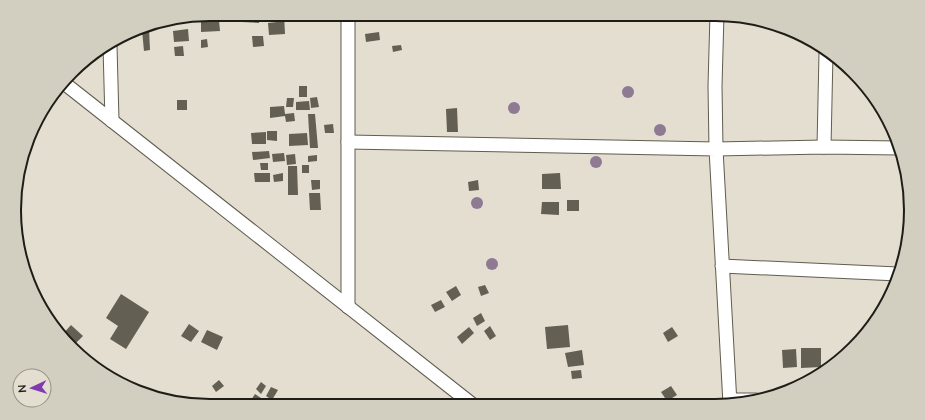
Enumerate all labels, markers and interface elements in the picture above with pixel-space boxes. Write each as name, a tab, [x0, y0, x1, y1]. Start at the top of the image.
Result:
north arrow	[12, 368, 52, 408]
text: N	[15, 384, 30, 393]

